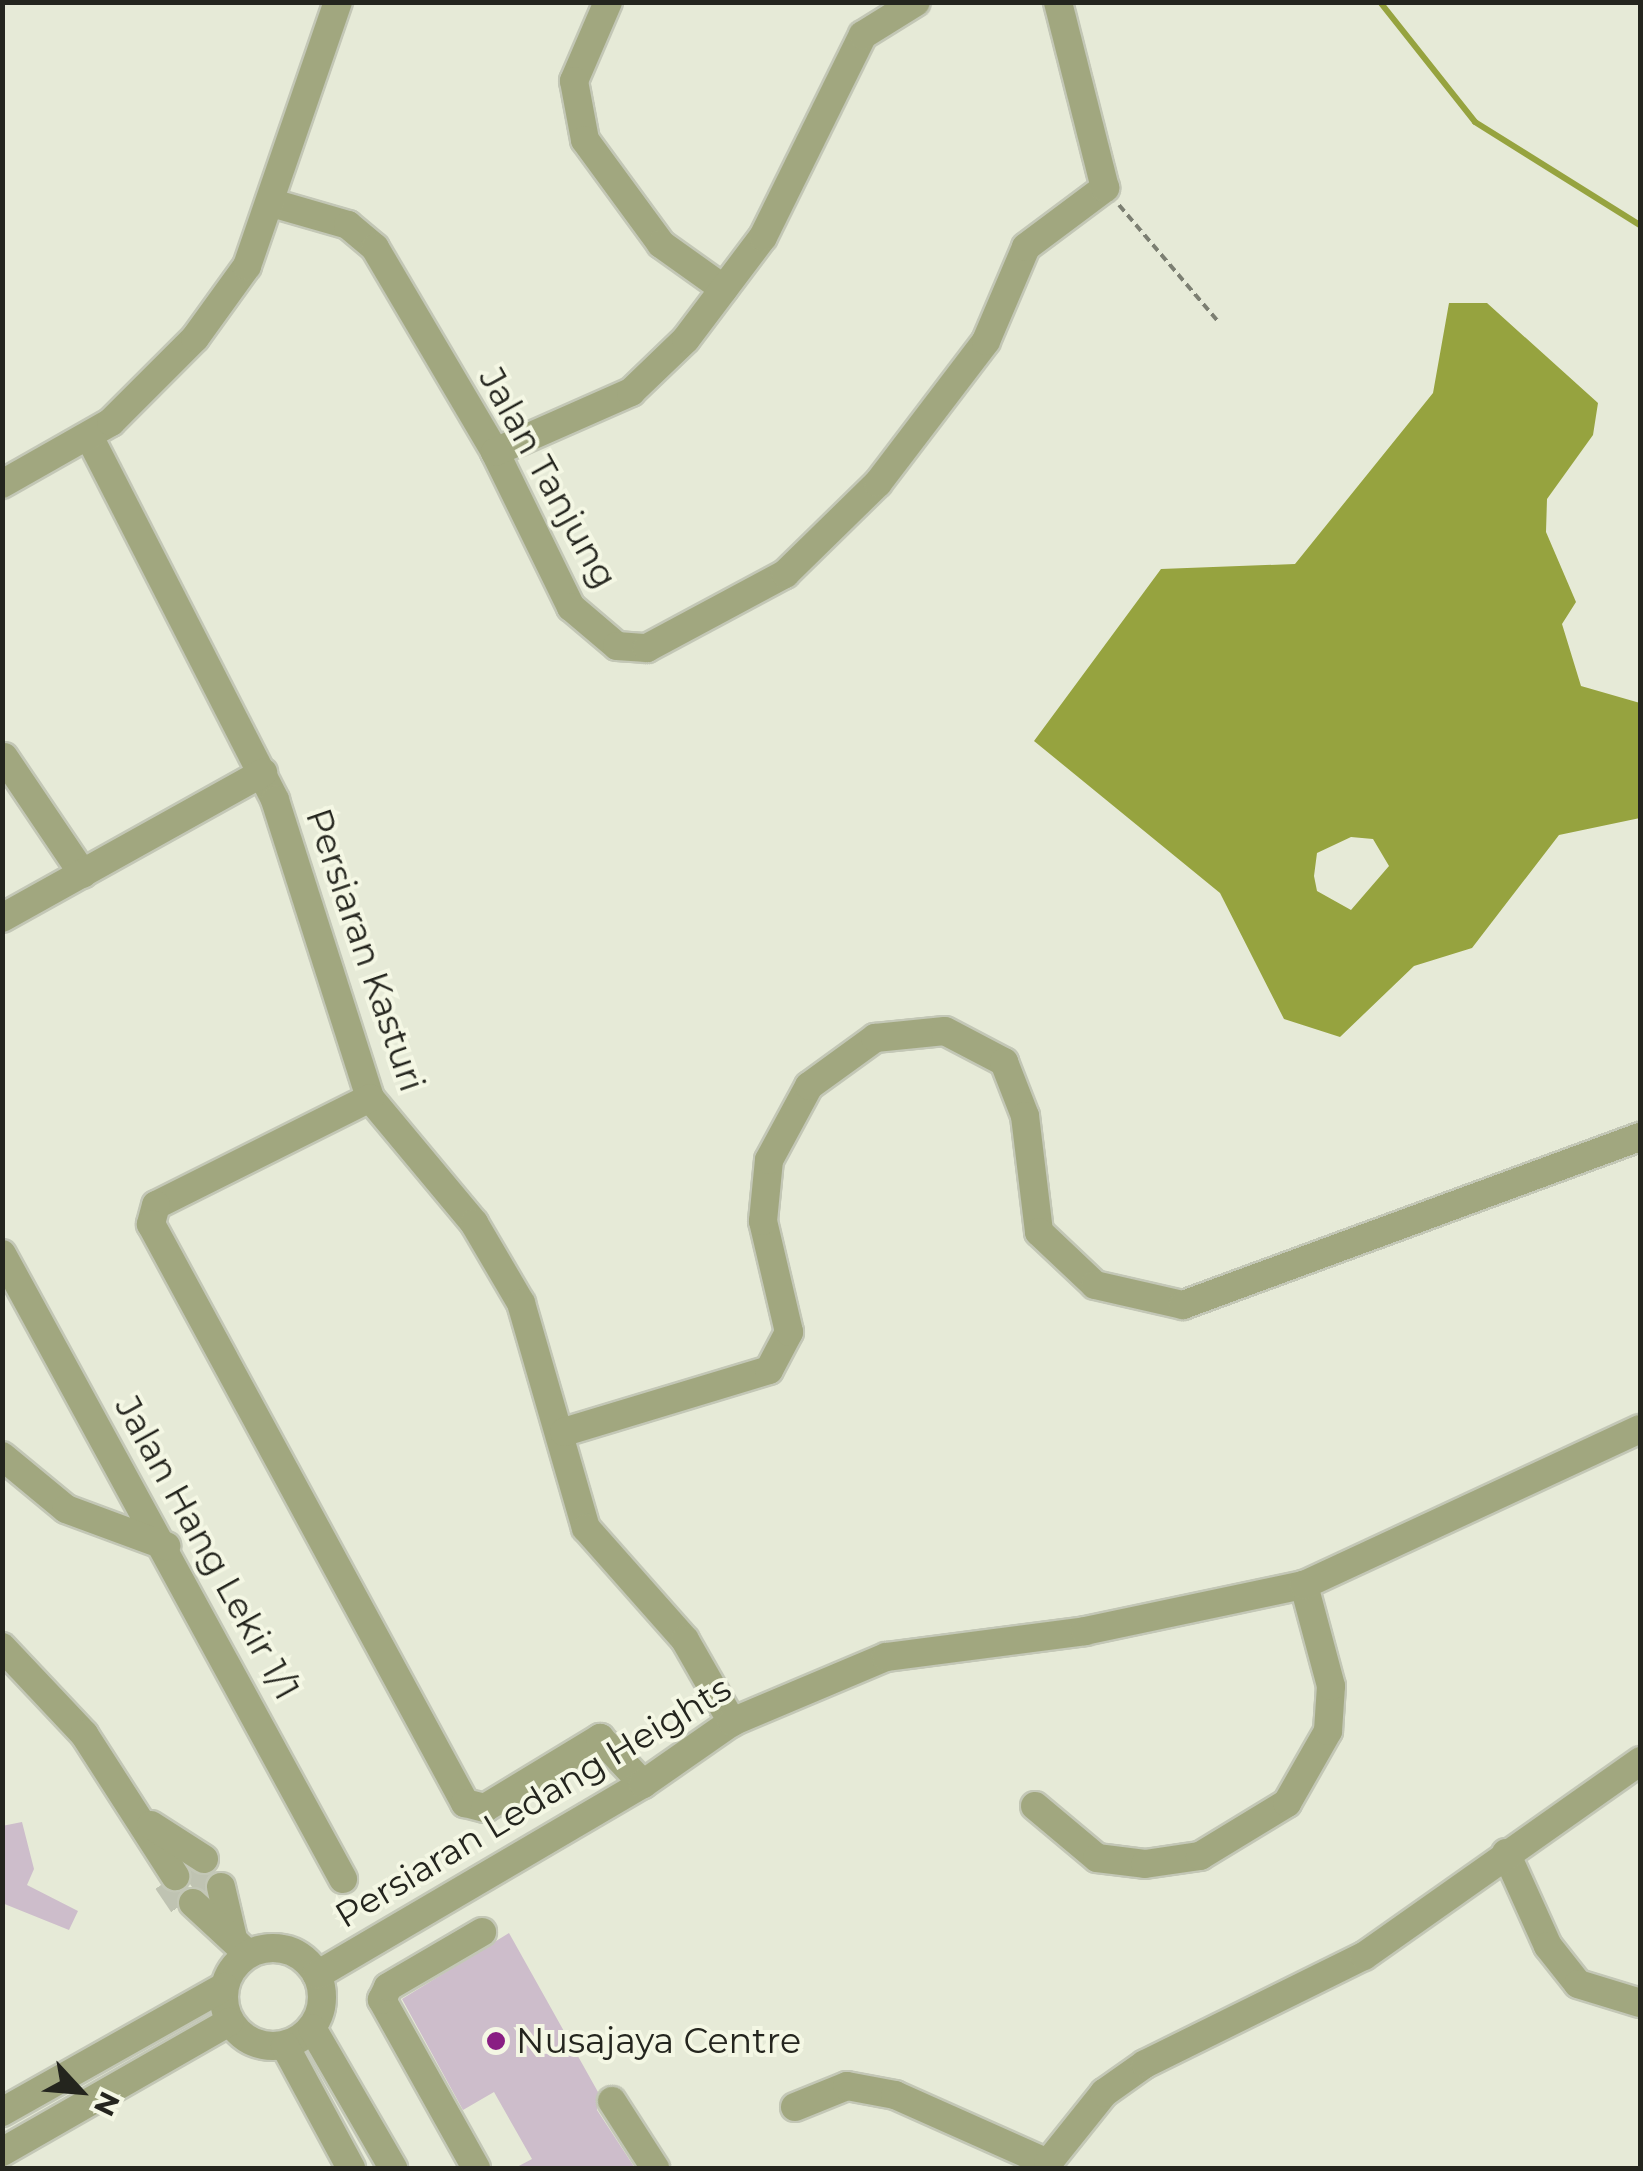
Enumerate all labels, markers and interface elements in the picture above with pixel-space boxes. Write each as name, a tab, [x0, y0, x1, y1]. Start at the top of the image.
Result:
street label: Jalan Tanjung	[470, 361, 626, 595]
street label: Persiaran Kasturi	[297, 803, 433, 1097]
street label: Jalan Hang Lekir 1/1	[106, 1389, 308, 1707]
street label: Persiaran Ledang Heights	[328, 1667, 738, 1937]
place label: Nusajaya Centre	[516, 2020, 801, 2062]
marker: Nusajaya Centre	[485, 2030, 507, 2052]
north arrow	[30, 2041, 130, 2141]
text: N	[87, 2087, 127, 2122]

